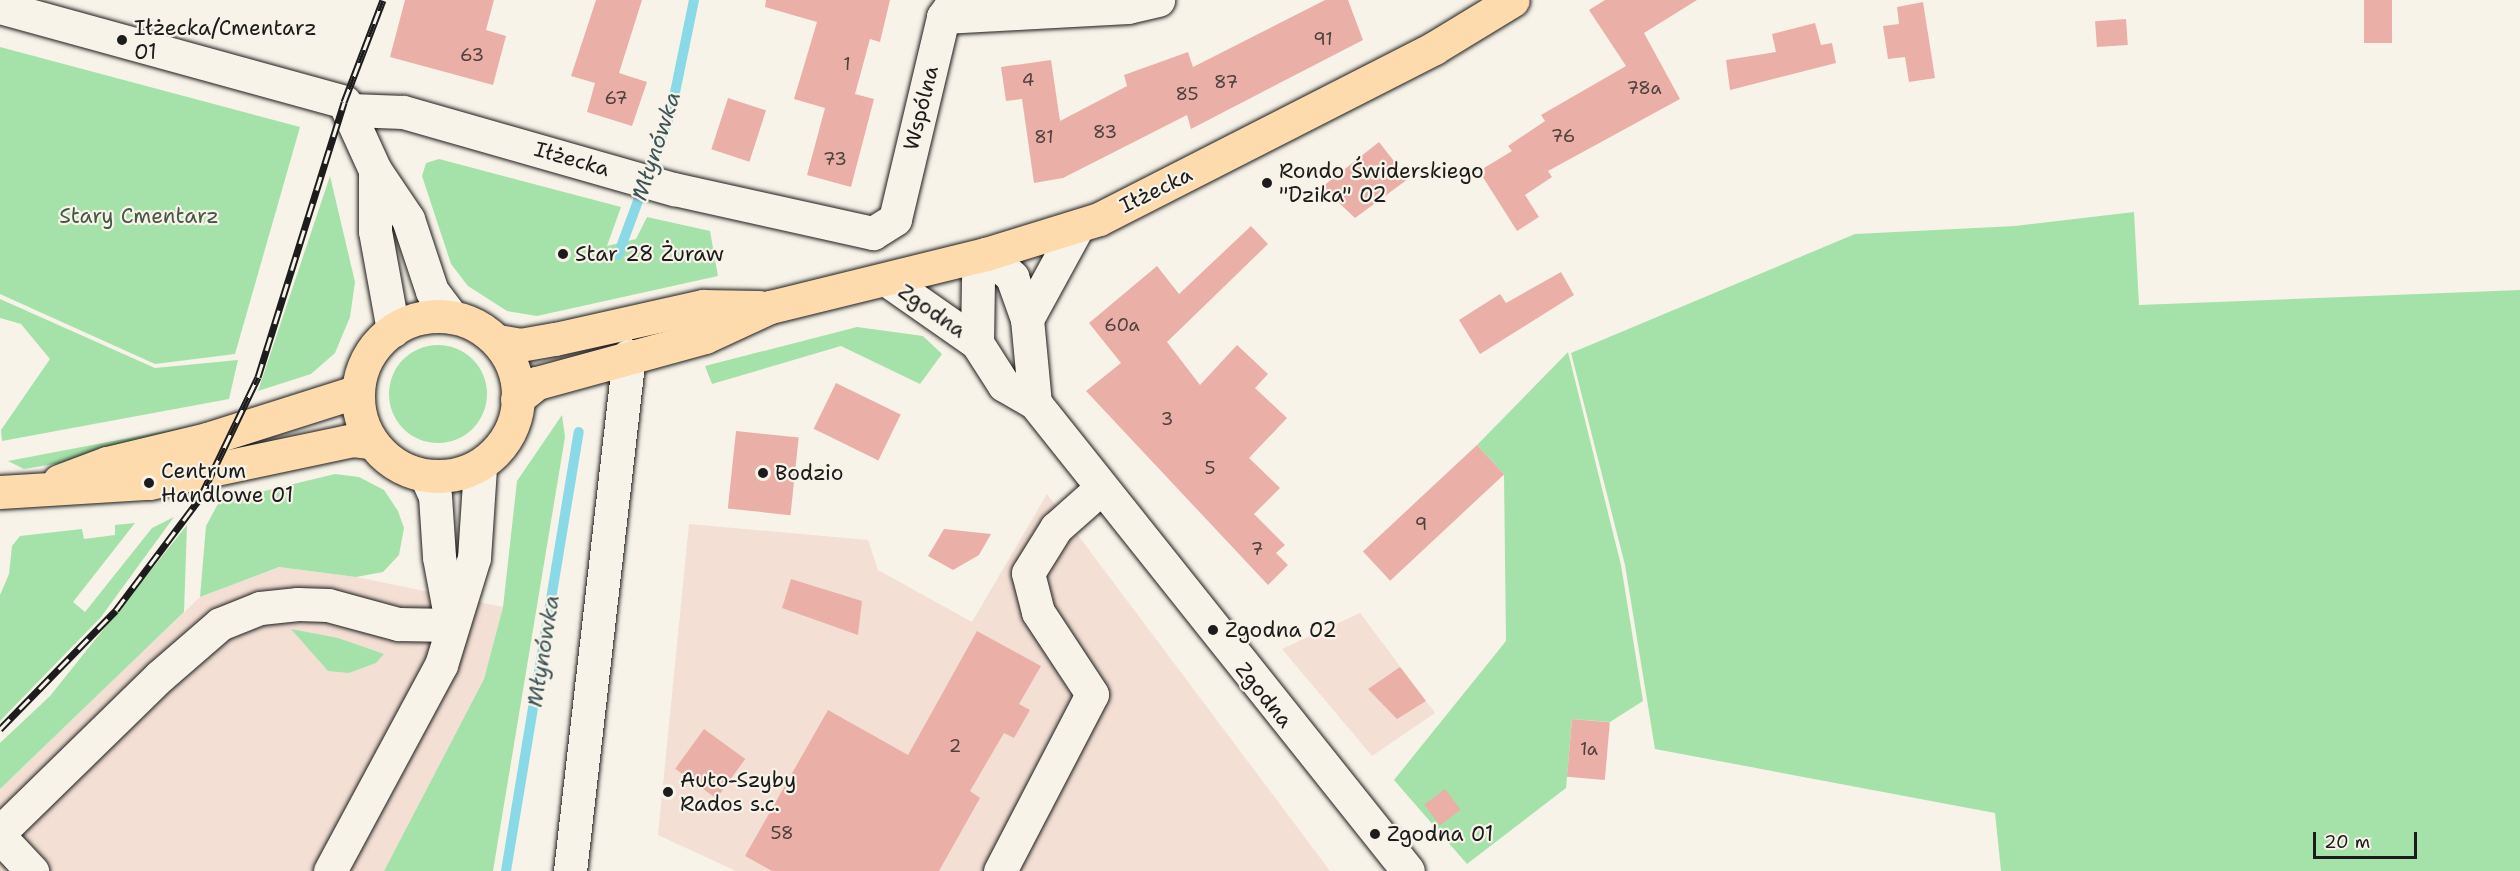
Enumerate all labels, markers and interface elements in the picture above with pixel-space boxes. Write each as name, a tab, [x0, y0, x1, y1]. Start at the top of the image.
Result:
place label: Iłżecka/Cmentarz 01	[134, 15, 317, 65]
house number: 91	[1313, 28, 1333, 50]
marker: Iłżecka/Cmentarz 01	[115, 33, 129, 47]
house number: 63	[460, 44, 484, 66]
house number: 1	[843, 53, 851, 75]
street label: Wspólna	[898, 63, 944, 153]
house number: 4	[1022, 69, 1034, 91]
house number: 87	[1214, 71, 1238, 93]
house number: 78a	[1626, 77, 1662, 99]
house number: 85	[1175, 83, 1199, 105]
house number: 67	[604, 87, 628, 109]
water label: Młynówka	[626, 88, 686, 204]
house number: 83	[1093, 121, 1117, 143]
house number: 76	[1551, 125, 1575, 147]
house number: 81	[1034, 126, 1054, 148]
street label: Iłżecka	[531, 136, 613, 182]
house number: 73	[823, 148, 847, 170]
place label: Rondo Świderskiego "Dzika" 02	[1279, 158, 1484, 208]
street label: Iłżecka	[1116, 162, 1196, 218]
marker: Rondo Świderskiego "Dzika" 02	[1260, 176, 1274, 190]
park label: Stary Cmentarz	[59, 203, 219, 229]
place label: Star 28 Żuraw	[575, 241, 724, 267]
marker: Star 28 Żuraw	[556, 247, 570, 261]
street label: Zgodna	[893, 279, 971, 343]
house number: 60a	[1104, 314, 1140, 336]
house number: 3	[1161, 408, 1173, 430]
house number: 5	[1204, 457, 1216, 479]
place label: Centrum Handlowe 01	[161, 458, 294, 508]
place label: Bodzio	[775, 460, 843, 486]
marker: Bodzio	[756, 466, 770, 480]
marker: Centrum Handlowe 01	[142, 476, 156, 490]
house number: 9	[1415, 513, 1427, 535]
house number: 7	[1251, 538, 1263, 560]
water label: Młynówka	[521, 593, 565, 709]
place label: Zgodna 02	[1225, 617, 1337, 643]
marker: Zgodna 02	[1206, 623, 1220, 637]
street label: Zgodna	[1230, 657, 1298, 733]
house number: 2	[949, 735, 961, 757]
house number: 1a	[1580, 738, 1598, 760]
place label: Auto-Szyby Rados s.c.	[680, 767, 796, 817]
marker: Auto-Szyby Rados s.c.	[661, 785, 675, 799]
scale bar	[2316, 820, 2420, 858]
place label: Zgodna 01	[1387, 821, 1494, 847]
house number: 58	[770, 822, 794, 844]
marker: Zgodna 01	[1368, 827, 1382, 841]
text: 20 m	[2324, 830, 2370, 854]

